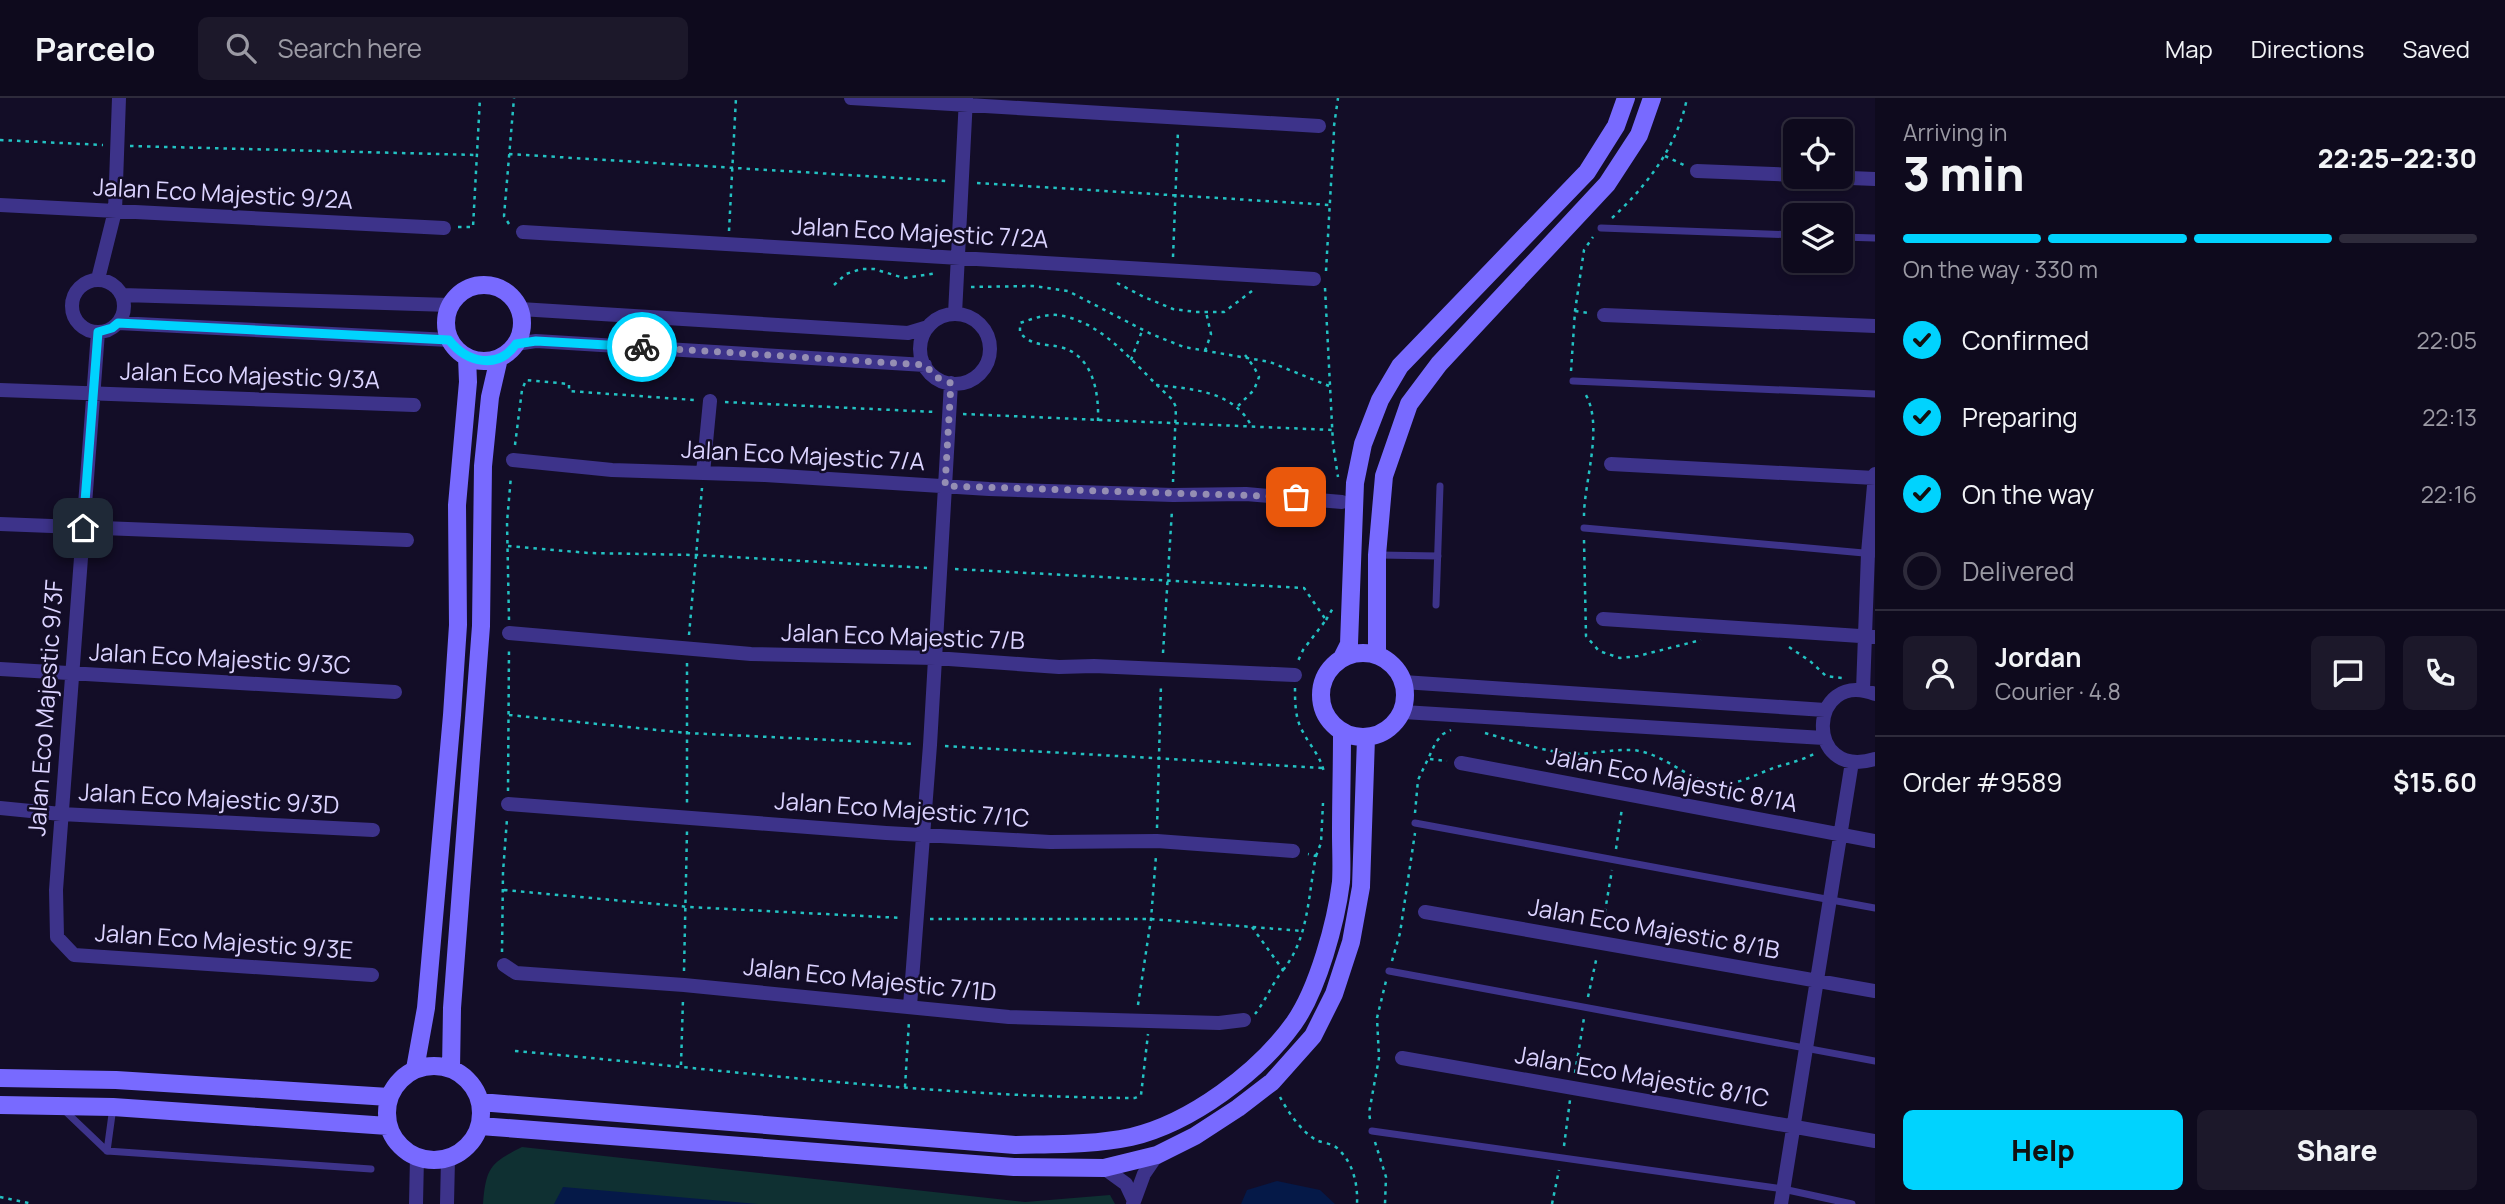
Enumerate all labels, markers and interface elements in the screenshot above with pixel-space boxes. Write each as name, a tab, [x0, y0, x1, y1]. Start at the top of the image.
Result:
search box	[198, 17, 688, 80]
text: Parcelo	[35, 26, 156, 71]
icon: search	[222, 29, 260, 67]
text: Search here	[278, 30, 422, 66]
text: Map	[2165, 32, 2213, 65]
text: Directions	[2251, 32, 2364, 65]
text: Saved	[2402, 32, 2470, 65]
text: Arriving in	[1903, 116, 2008, 148]
map controls	[1783, 119, 1853, 273]
button: locate	[1783, 119, 1853, 189]
text: 22:25–22:30	[2318, 140, 2477, 176]
text: 3 min	[1903, 142, 2024, 205]
street label: Jalan Eco Majestic 9/2A	[92, 169, 354, 216]
button: layers	[1783, 203, 1853, 273]
street label: Jalan Eco Majestic 7/2A	[791, 208, 1049, 255]
text: On the way · 330 m	[1903, 253, 2098, 285]
courier	[607, 312, 677, 382]
icon: check	[1903, 321, 1941, 359]
text: Confirmed	[1962, 322, 2089, 358]
text: 22:05	[2417, 324, 2477, 356]
icon: bike	[623, 328, 661, 366]
street label: Jalan Eco Majestic 9/3A	[119, 353, 381, 396]
icon: check	[1903, 398, 1941, 436]
text: Preparing	[1962, 399, 2078, 435]
text: 22:13	[2422, 401, 2477, 433]
street label: Jalan Eco Majestic 7/A	[680, 432, 926, 477]
pin	[1266, 467, 1326, 527]
icon: check	[1903, 475, 1941, 513]
text: On the way	[1962, 476, 2094, 512]
icon: bag	[1277, 478, 1315, 516]
text: 22:16	[2421, 478, 2477, 510]
pin	[53, 498, 113, 558]
icon: home	[64, 509, 102, 547]
text: Delivered	[1962, 553, 2074, 589]
street label: Jalan Eco Majestic 9/3F	[19, 579, 70, 837]
street label: Jalan Eco Majestic 7/B	[781, 615, 1025, 656]
street label: Jalan Eco Majestic 9/3C	[88, 634, 352, 681]
button: person	[1903, 636, 1977, 710]
button: chat	[2311, 636, 2385, 710]
button: phone	[2403, 636, 2477, 710]
text: Jordan	[1995, 639, 2081, 675]
text: Courier · 4.8	[1995, 675, 2121, 707]
street label: Jalan Eco Majestic 8/1A	[1544, 738, 1801, 819]
text: Order #9589	[1903, 764, 2062, 800]
text: $15.60	[2393, 764, 2477, 800]
street label: Jalan Eco Majestic 9/3D	[78, 774, 340, 821]
street label: Jalan Eco Majestic 7/1C	[774, 783, 1031, 834]
street label: Jalan Eco Majestic 8/1B	[1526, 889, 1783, 966]
street label: Jalan Eco Majestic 9/3E	[94, 915, 354, 966]
street label: Jalan Eco Majestic 7/1D	[742, 949, 998, 1008]
street label: Jalan Eco Majestic 8/1C	[1513, 1037, 1772, 1114]
button: Help	[1903, 1110, 2183, 1190]
button: Share	[2197, 1110, 2477, 1190]

